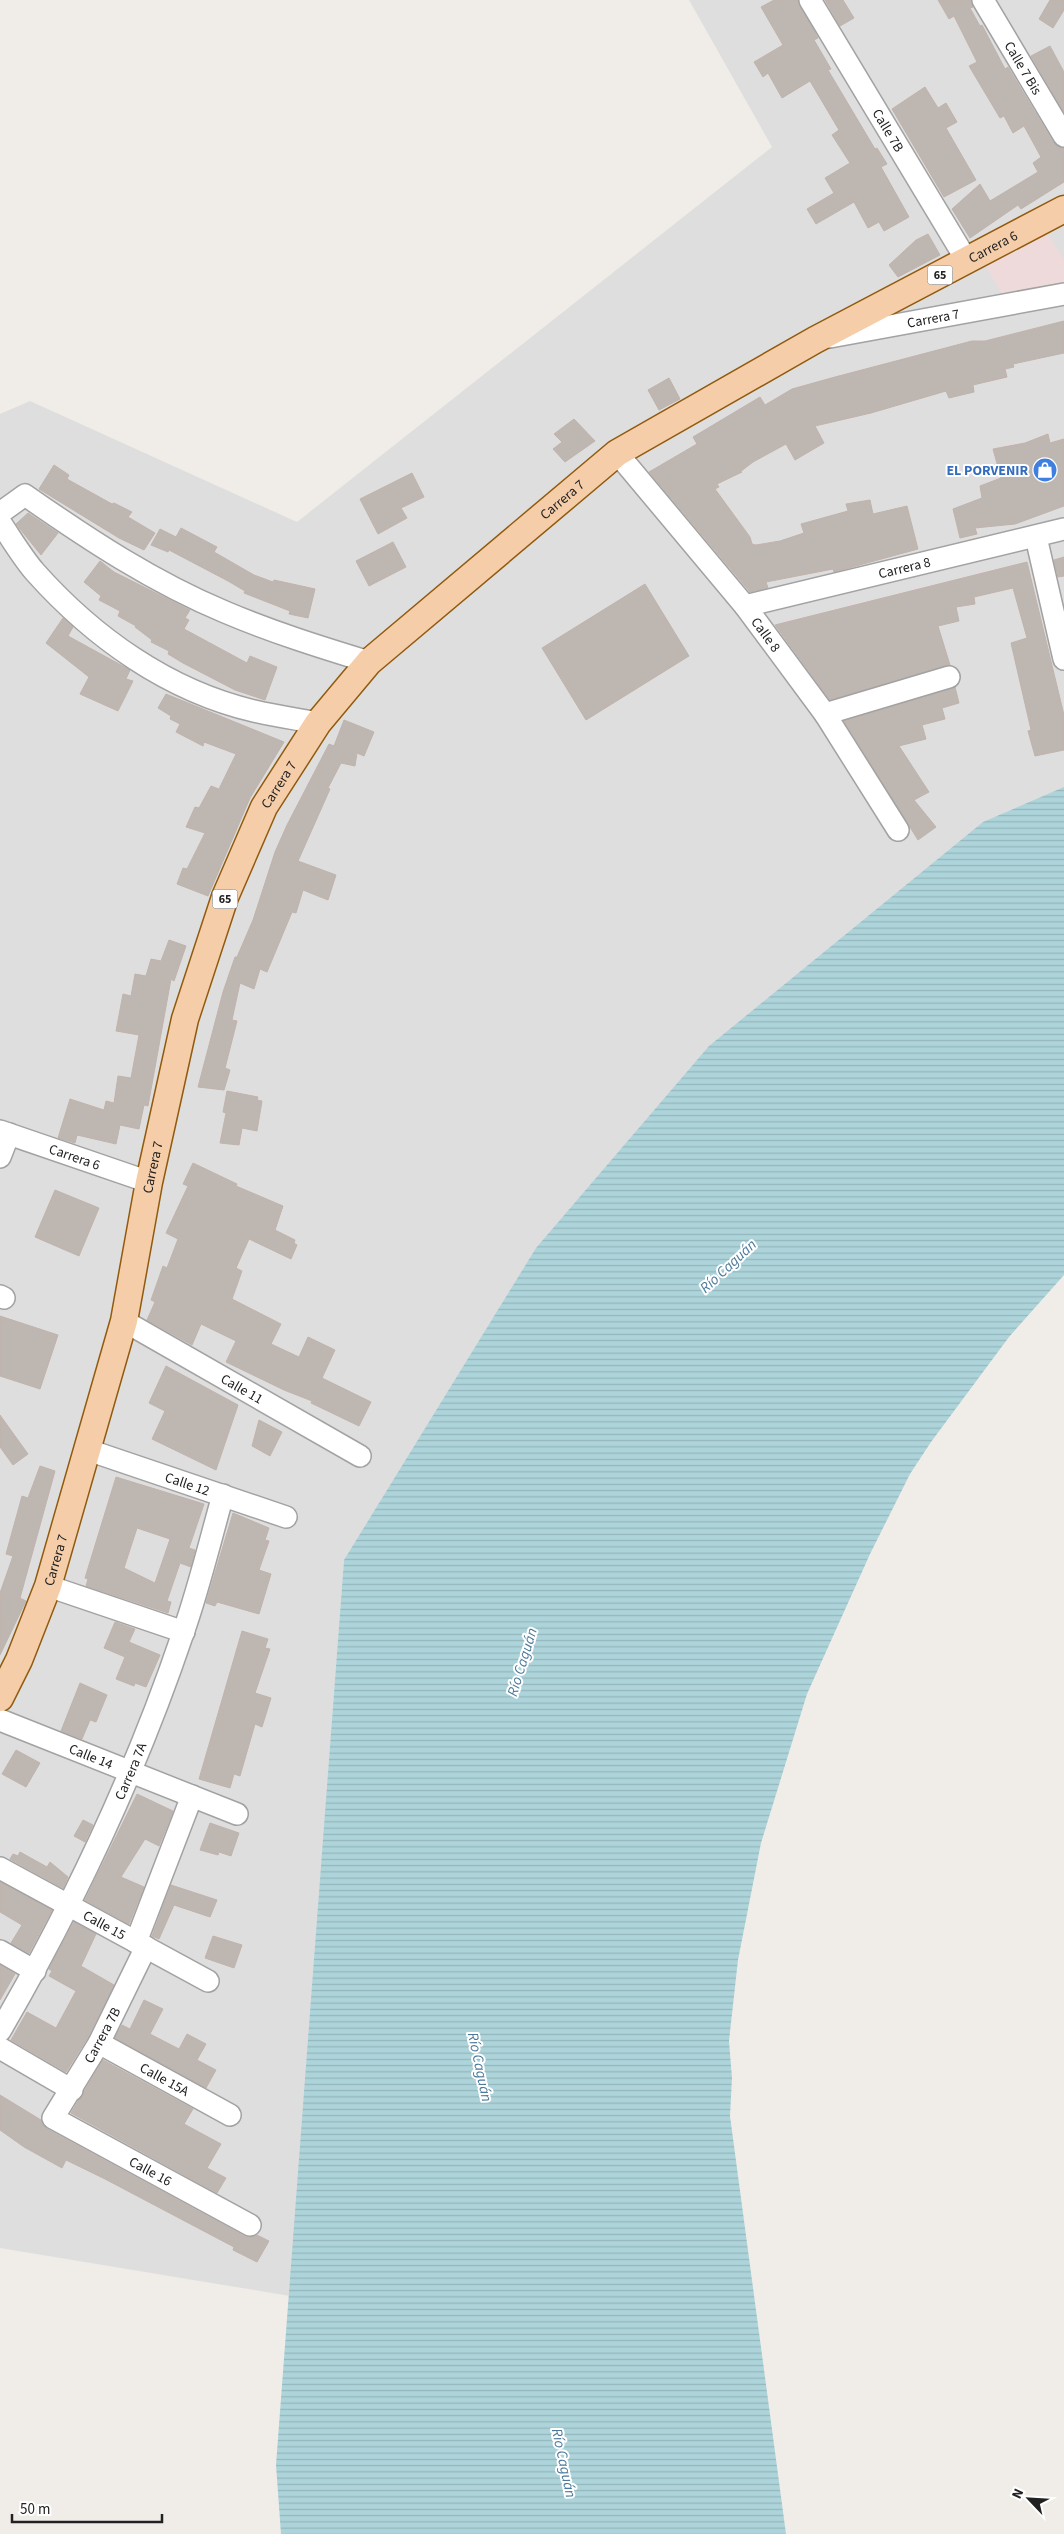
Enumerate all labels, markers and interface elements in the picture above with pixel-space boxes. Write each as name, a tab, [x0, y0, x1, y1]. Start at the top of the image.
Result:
street label: Calle 7 Bis	[999, 38, 1046, 99]
street label: Calle 7B	[867, 105, 908, 156]
street label: Carrera 6	[965, 226, 1022, 268]
road number: 65	[928, 266, 952, 284]
street label: Carrera 7	[906, 304, 961, 334]
shop icon: EL PORVENIR	[1032, 457, 1058, 483]
place label: EL PORVENIR	[946, 461, 1028, 481]
street label: Carrera 7	[536, 475, 589, 525]
street label: Carrera 8	[877, 553, 933, 584]
street label: Calle 8	[746, 614, 785, 657]
street label: Carrera 7	[257, 757, 302, 813]
road number: 65	[212, 890, 238, 909]
street label: Carrera 6	[46, 1139, 103, 1176]
street label: Carrera 7	[138, 1139, 169, 1195]
water label: Río Caguán	[695, 1235, 761, 1298]
street label: Calle 11	[217, 1369, 266, 1409]
street label: Calle 12	[162, 1468, 212, 1501]
street label: Carrera 7	[40, 1532, 73, 1589]
water label: Río Caguán	[502, 1625, 543, 1699]
street label: Calle 14	[66, 1739, 116, 1775]
street label: Carrera 7A	[110, 1739, 152, 1803]
street label: Calle 15	[79, 1906, 129, 1945]
street label: Carrera 7B	[80, 2004, 126, 2067]
water label: Río Caguán	[462, 2030, 497, 2104]
street label: Calle 15A	[136, 2058, 193, 2102]
street label: Calle 16	[125, 2152, 175, 2192]
water label: Río Caguán	[546, 2426, 581, 2500]
north arrow	[1004, 2474, 1054, 2524]
text: N	[1007, 2485, 1029, 2502]
scale bar	[12, 2492, 162, 2524]
text: 50 m	[20, 2499, 50, 2520]

